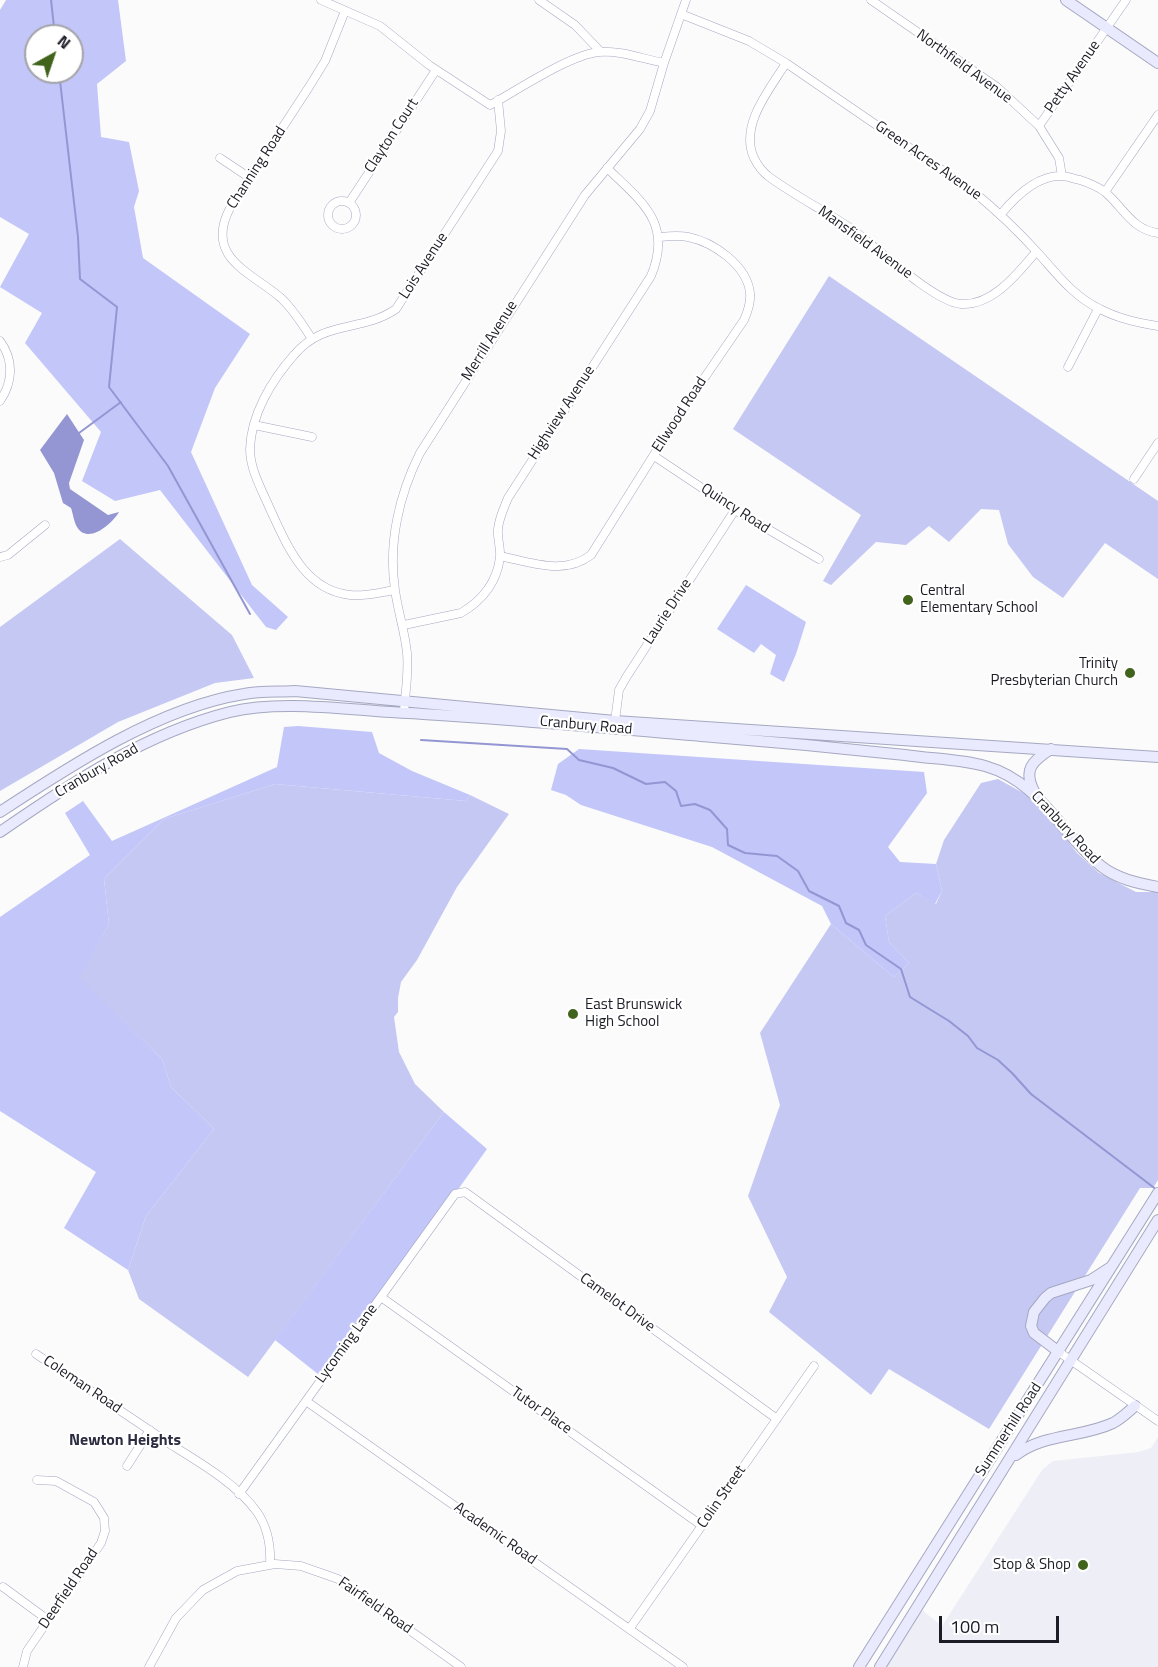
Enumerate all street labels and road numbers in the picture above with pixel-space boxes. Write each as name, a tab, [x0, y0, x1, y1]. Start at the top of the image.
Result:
street label: Northfield Avenue	[913, 26, 1015, 108]
street label: Petty Avenue	[1041, 37, 1105, 117]
street label: Clayton Court	[361, 95, 423, 177]
street label: Green Acres Avenue	[871, 117, 985, 205]
street label: Channing Road	[224, 123, 290, 213]
street label: Mansfield Avenue	[814, 203, 916, 283]
street label: Lois Avenue	[396, 229, 452, 303]
street label: Merrill Avenue	[458, 298, 522, 384]
street label: Highview Avenue	[525, 362, 599, 464]
street label: Ellwood Road	[649, 374, 711, 456]
street label: Quincy Road	[697, 480, 773, 538]
street label: Laurie Drive	[640, 576, 696, 648]
street label: Cranbury Road	[539, 713, 633, 739]
street label: Cranbury Road	[52, 740, 142, 802]
street label: Cranbury Road	[1027, 788, 1103, 868]
street label: Camelot Drive	[576, 1270, 658, 1336]
street label: Lycoming Lane	[312, 1301, 382, 1387]
street label: Coleman Road	[39, 1352, 125, 1418]
street label: Summerhill Road	[972, 1380, 1046, 1480]
street label: Tutor Place	[507, 1384, 575, 1438]
street label: Colin Street	[694, 1462, 750, 1532]
street label: Academic Road	[450, 1499, 540, 1569]
street label: Deerfield Road	[36, 1545, 102, 1633]
street label: Fairfield Road	[334, 1574, 416, 1638]

